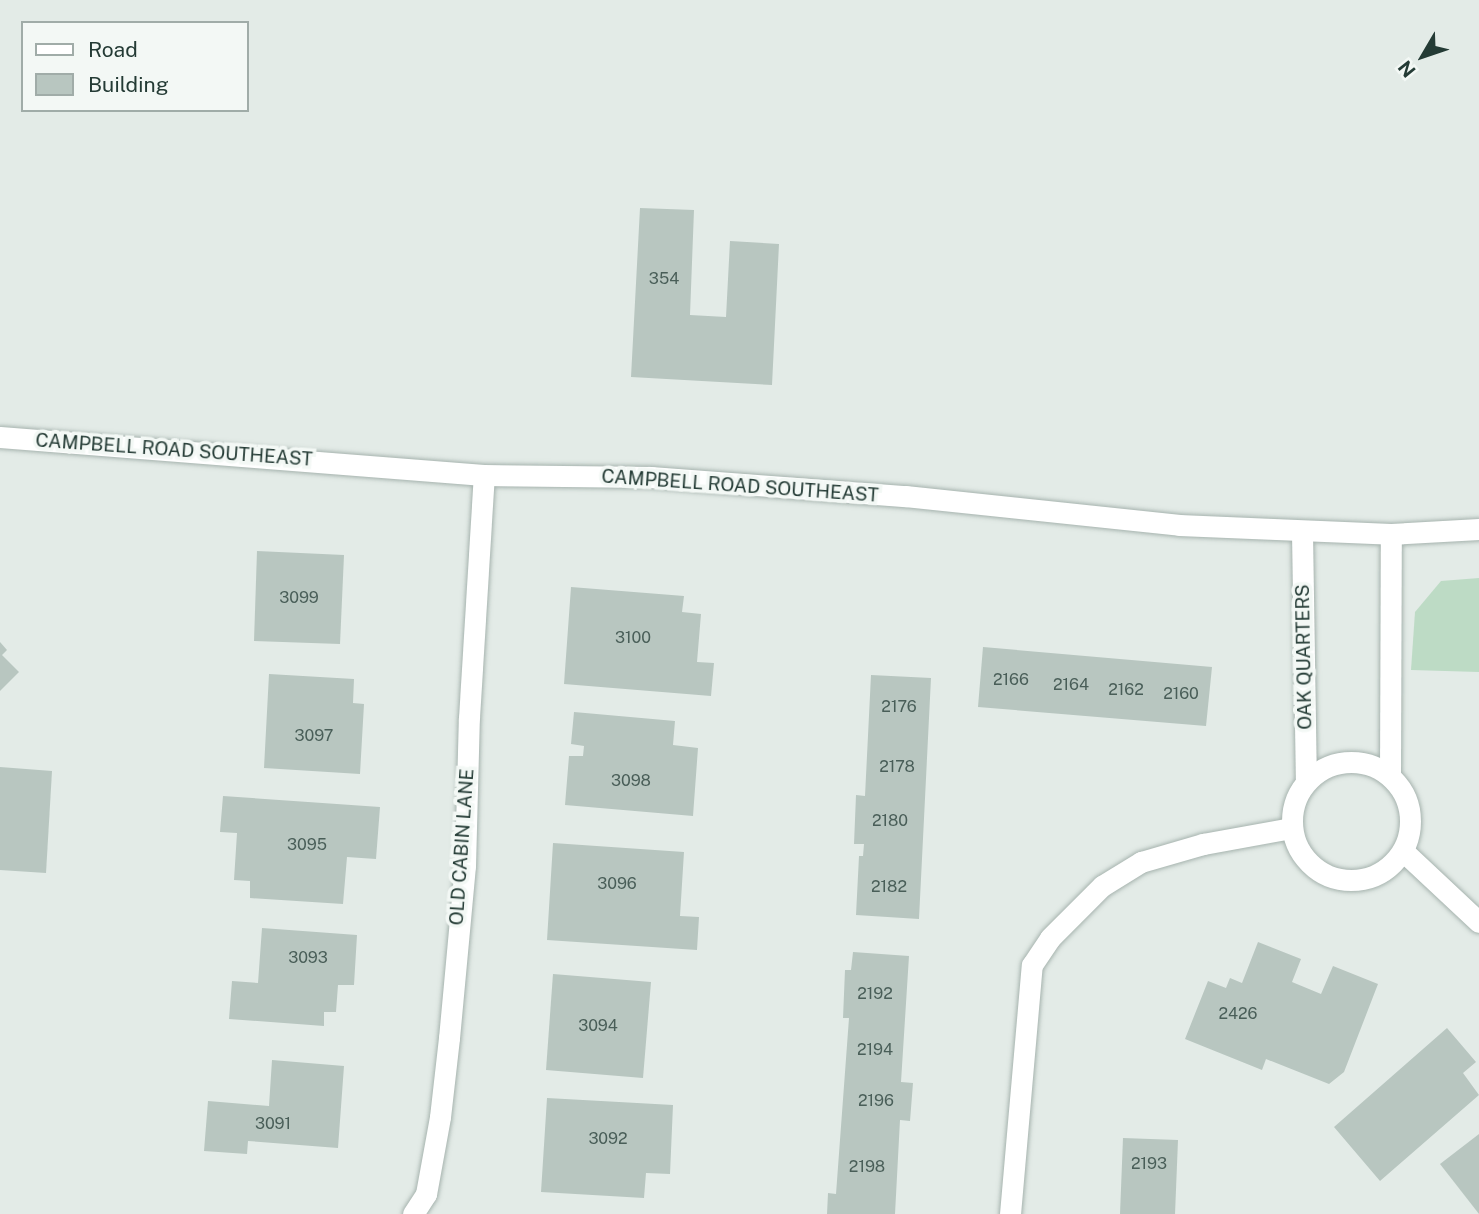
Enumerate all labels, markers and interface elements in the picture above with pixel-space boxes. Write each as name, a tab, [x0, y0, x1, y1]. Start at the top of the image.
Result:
legend	[21, 21, 248, 112]
north arrow	[1388, 21, 1458, 91]
text: Road	[88, 37, 138, 62]
text: N	[1393, 57, 1420, 82]
text: Building	[88, 72, 169, 97]
house number: 354	[649, 269, 679, 289]
street label: CAMPBELL ROAD SOUTHEAST	[35, 429, 313, 471]
street label: CAMPBELL ROAD SOUTHEAST	[601, 465, 879, 507]
street label: OAK QUARTERS	[1291, 584, 1317, 730]
house number: 3099	[279, 588, 319, 608]
house number: 3100	[615, 628, 651, 648]
house number: 2166	[993, 670, 1029, 690]
house number: 2164	[1053, 675, 1089, 695]
house number: 2162	[1108, 680, 1144, 700]
house number: 2160	[1163, 684, 1199, 704]
house number: 2176	[881, 697, 917, 717]
house number: 3097	[295, 726, 333, 746]
house number: 2178	[879, 757, 915, 777]
street label: OLD CABIN LANE	[445, 768, 479, 926]
house number: 3098	[611, 771, 651, 791]
house number: 2180	[872, 811, 908, 831]
house number: 3095	[287, 835, 327, 855]
house number: 3096	[597, 874, 637, 894]
house number: 2182	[871, 877, 907, 897]
house number: 3093	[288, 948, 328, 968]
house number: 2192	[857, 984, 893, 1004]
house number: 2426	[1218, 1004, 1258, 1024]
house number: 3094	[578, 1016, 618, 1036]
house number: 2194	[857, 1040, 893, 1060]
house number: 2196	[858, 1091, 894, 1111]
house number: 3091	[255, 1114, 291, 1134]
house number: 3092	[588, 1129, 628, 1149]
house number: 2193	[1131, 1154, 1167, 1174]
house number: 2198	[849, 1157, 885, 1177]

